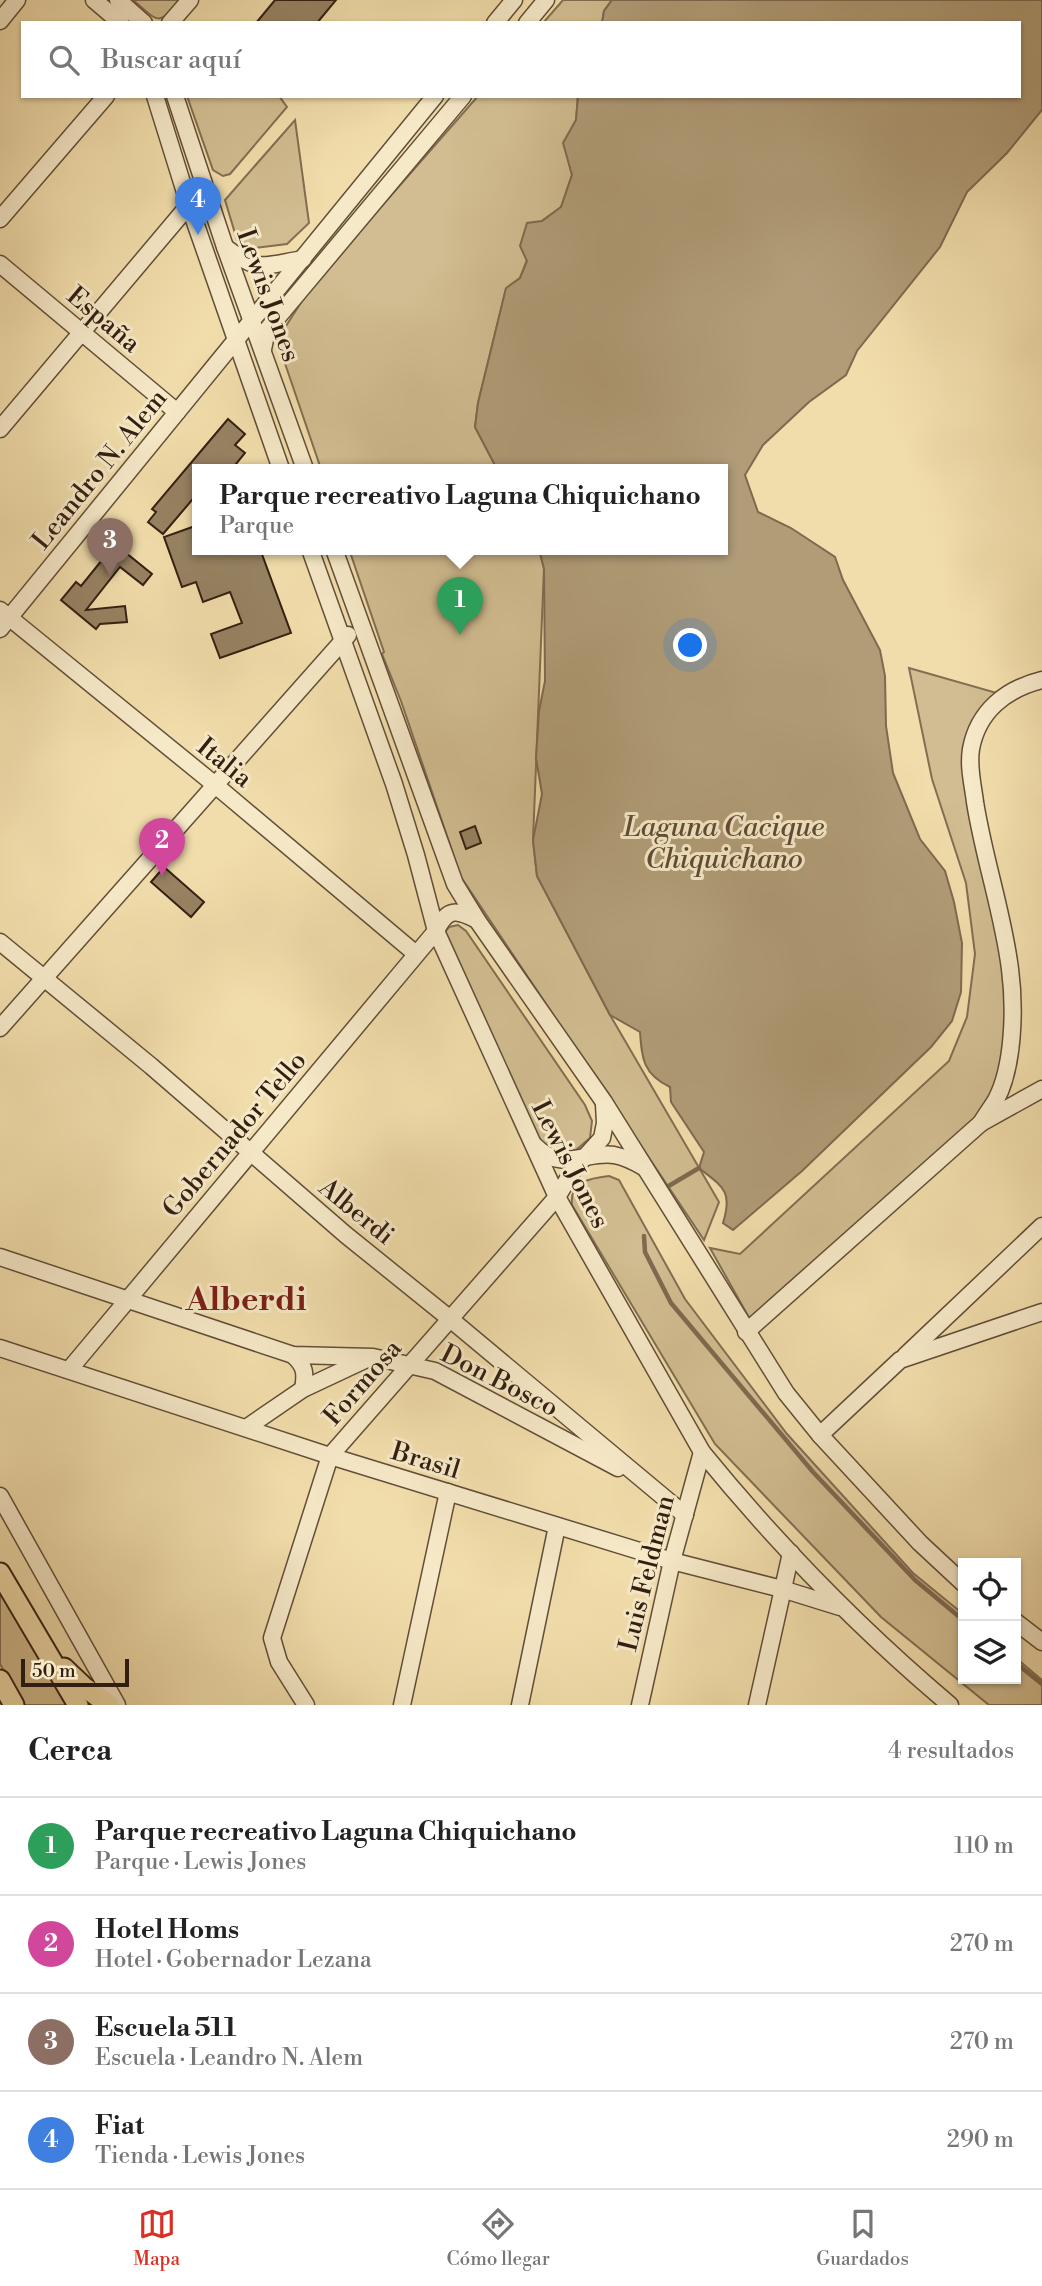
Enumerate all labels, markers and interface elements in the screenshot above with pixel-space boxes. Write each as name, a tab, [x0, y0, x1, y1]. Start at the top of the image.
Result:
search box	[21, 21, 1021, 98]
icon: search	[45, 41, 83, 79]
text: Buscar aquí	[101, 44, 241, 76]
pin: 4	[175, 177, 221, 235]
street label: Lewis Jones	[229, 224, 307, 366]
street label: España	[60, 280, 147, 360]
street label: Leandro N. Alem	[25, 383, 174, 556]
popup	[192, 464, 728, 555]
text: Parque recreativo Laguna Chiquichano	[219, 480, 701, 512]
text: Parque	[219, 512, 294, 540]
pin: 3	[87, 518, 133, 576]
pin: 1	[437, 577, 483, 635]
your location	[673, 628, 707, 662]
street label: Italia	[190, 731, 259, 795]
water label: Laguna Cacique Chiquichano	[623, 810, 824, 877]
pin: 2	[139, 818, 185, 876]
street label: Gobernador Tello	[156, 1045, 314, 1224]
street label: Lewis Jones	[524, 1095, 616, 1234]
street label: Alberdi	[311, 1171, 401, 1252]
district label: Alberdi	[185, 1280, 307, 1321]
street label: Formosa	[317, 1332, 409, 1432]
street label: Don Bosco	[435, 1338, 564, 1424]
street label: Brasil	[386, 1435, 464, 1487]
street label: Luis Feldman	[612, 1492, 682, 1655]
map controls	[958, 1558, 1021, 1684]
button: locate	[958, 1558, 1021, 1621]
button: layers	[958, 1621, 1021, 1684]
scale bar	[21, 1656, 130, 1688]
text: 50 m	[32, 1659, 76, 1683]
text: Cerca	[28, 1732, 112, 1770]
text: 4 resultados	[888, 1737, 1014, 1765]
text: Parque recreativo Laguna Chiquichano	[95, 1816, 577, 1848]
text: 1	[45, 1832, 57, 1860]
text: 110 m	[954, 1832, 1014, 1860]
text: Parque · Lewis Jones	[95, 1848, 306, 1876]
text: Hotel Homs	[95, 1914, 239, 1946]
text: 2	[44, 1930, 58, 1958]
text: 270 m	[950, 1930, 1014, 1958]
text: Hotel · Gobernador Lezana	[95, 1946, 372, 1974]
text: Escuela 511	[95, 2012, 236, 2044]
text: 3	[44, 2028, 58, 2056]
text: 270 m	[950, 2028, 1014, 2056]
text: Escuela · Leandro N. Alem	[95, 2044, 363, 2072]
text: Fiat	[95, 2110, 144, 2142]
text: 4	[43, 2126, 59, 2154]
text: 290 m	[947, 2126, 1014, 2154]
text: Tienda · Lewis Jones	[95, 2142, 305, 2170]
tab: Mapa	[133, 2205, 180, 2271]
tab: Cómo llegar	[446, 2205, 550, 2271]
tab: Guardados	[816, 2205, 909, 2271]

